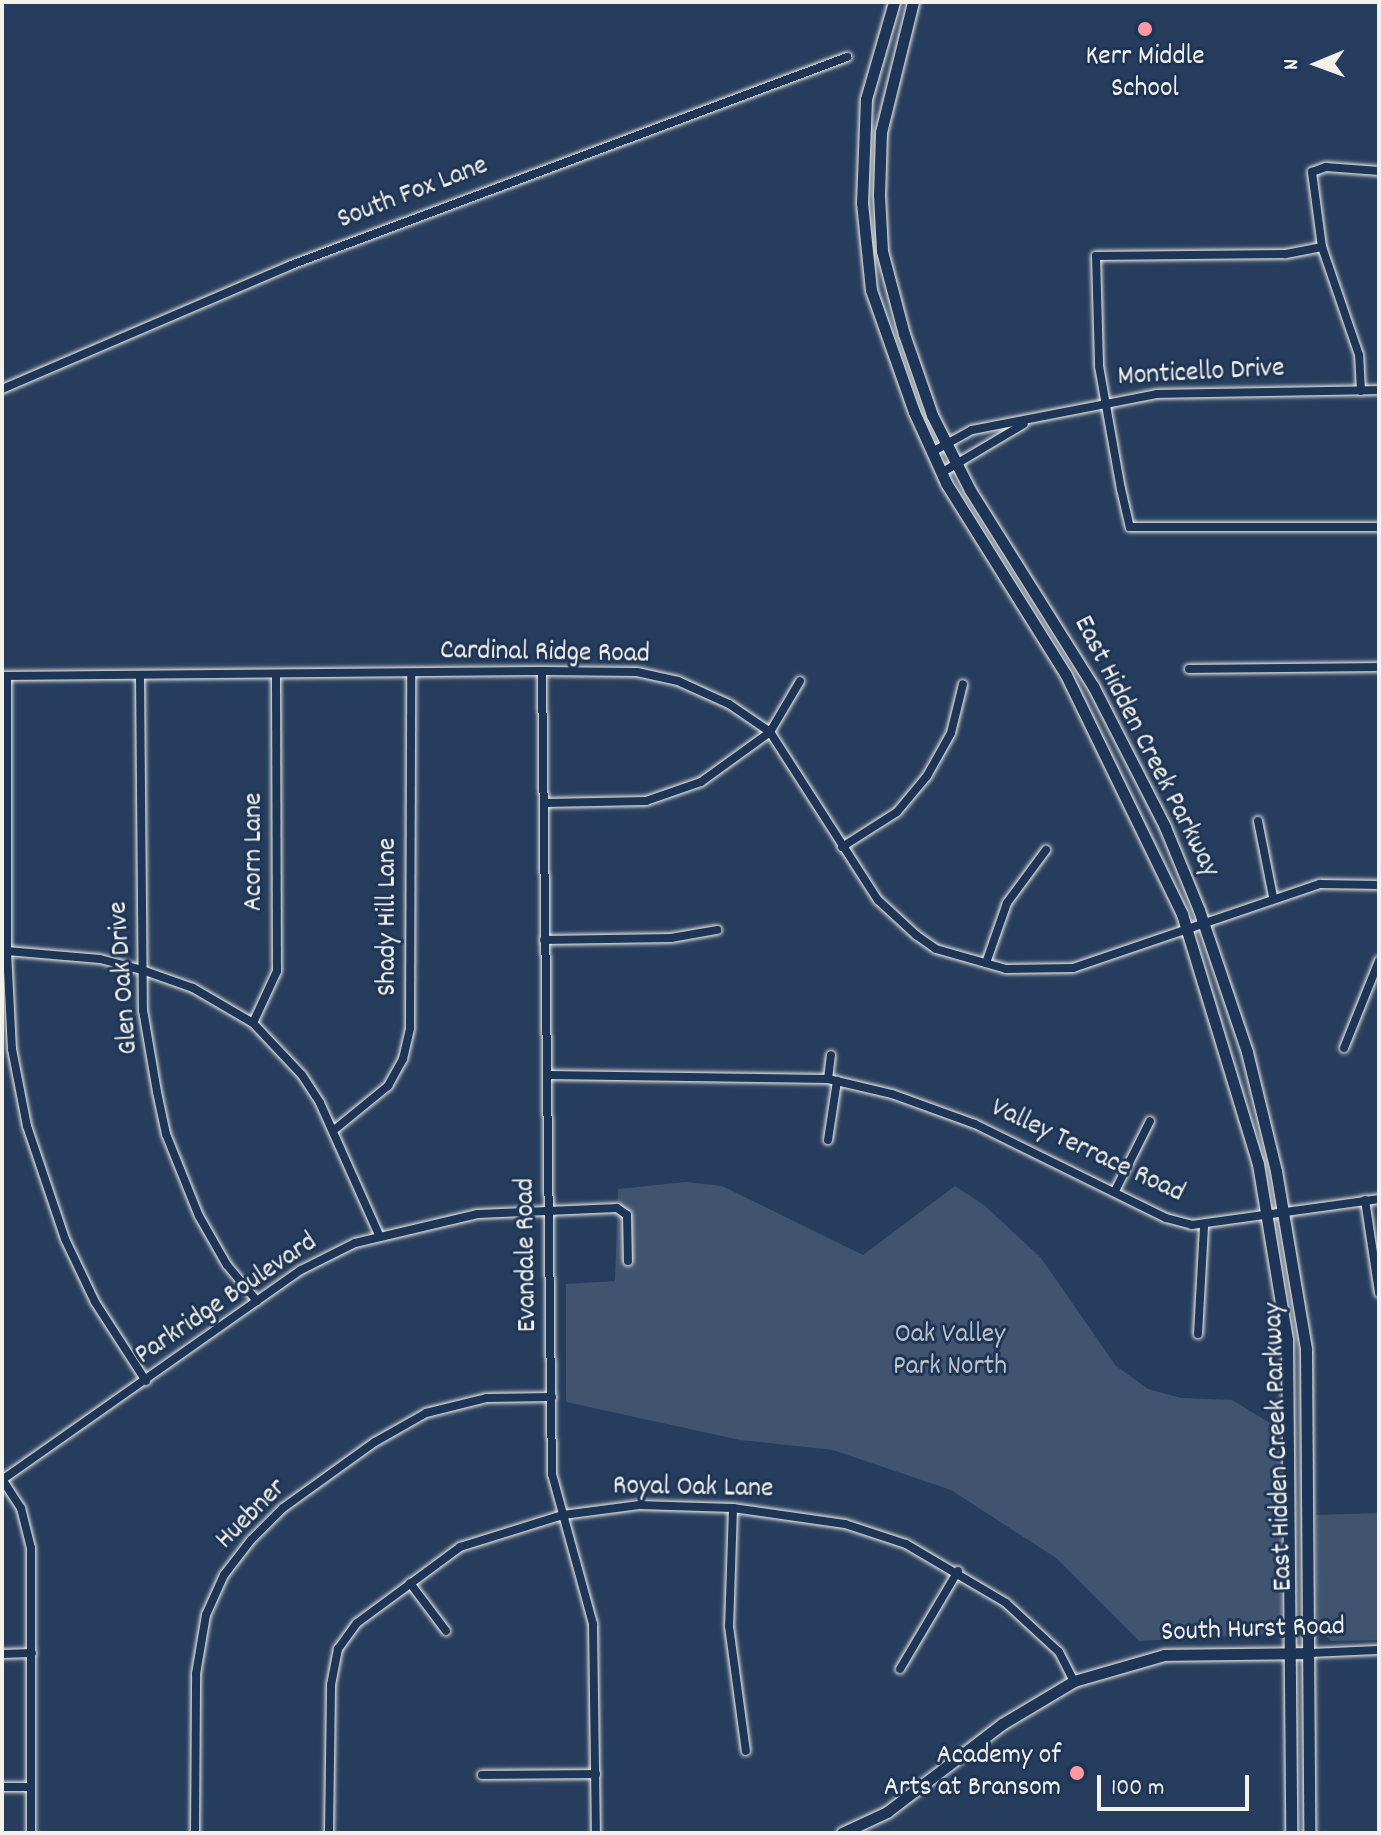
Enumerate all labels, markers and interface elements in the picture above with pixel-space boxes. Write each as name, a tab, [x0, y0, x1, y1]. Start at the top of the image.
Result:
marker: Kerr Middle School	[1136, 20, 1154, 38]
north arrow	[1277, 24, 1357, 104]
place label: Kerr Middle School	[1085, 41, 1205, 107]
text: N	[1277, 59, 1308, 70]
street label: South Fox Lane	[333, 150, 493, 238]
street label: Monticello Drive	[1117, 353, 1285, 395]
street label: East Hidden Creek Parkway	[1064, 611, 1226, 883]
street label: Cardinal Ridge Road	[440, 635, 650, 673]
street label: Acorn Lane	[238, 793, 272, 911]
street label: Shady Hill Lane	[372, 838, 406, 996]
street label: Glen Oak Drive	[103, 900, 147, 1056]
street label: Valley Terrace Road	[985, 1092, 1189, 1212]
street label: Evandale Road	[510, 1177, 546, 1333]
street label: Parkridge Boulevard	[130, 1227, 324, 1373]
street label: East Hidden Creek Parkway	[1258, 1302, 1302, 1592]
park label: Oak Valley Park North	[893, 1319, 1007, 1385]
street label: Royal Oak Lane	[612, 1471, 774, 1507]
street label: Huebner	[210, 1473, 294, 1557]
street label: South Hurst Road	[1160, 1611, 1346, 1651]
place label: Academy of Arts at Bransom	[884, 1740, 1061, 1806]
scale bar	[1101, 1759, 1253, 1809]
marker: Academy of Arts at Bransom	[1068, 1764, 1086, 1782]
text: 100 m	[1111, 1772, 1164, 1806]

